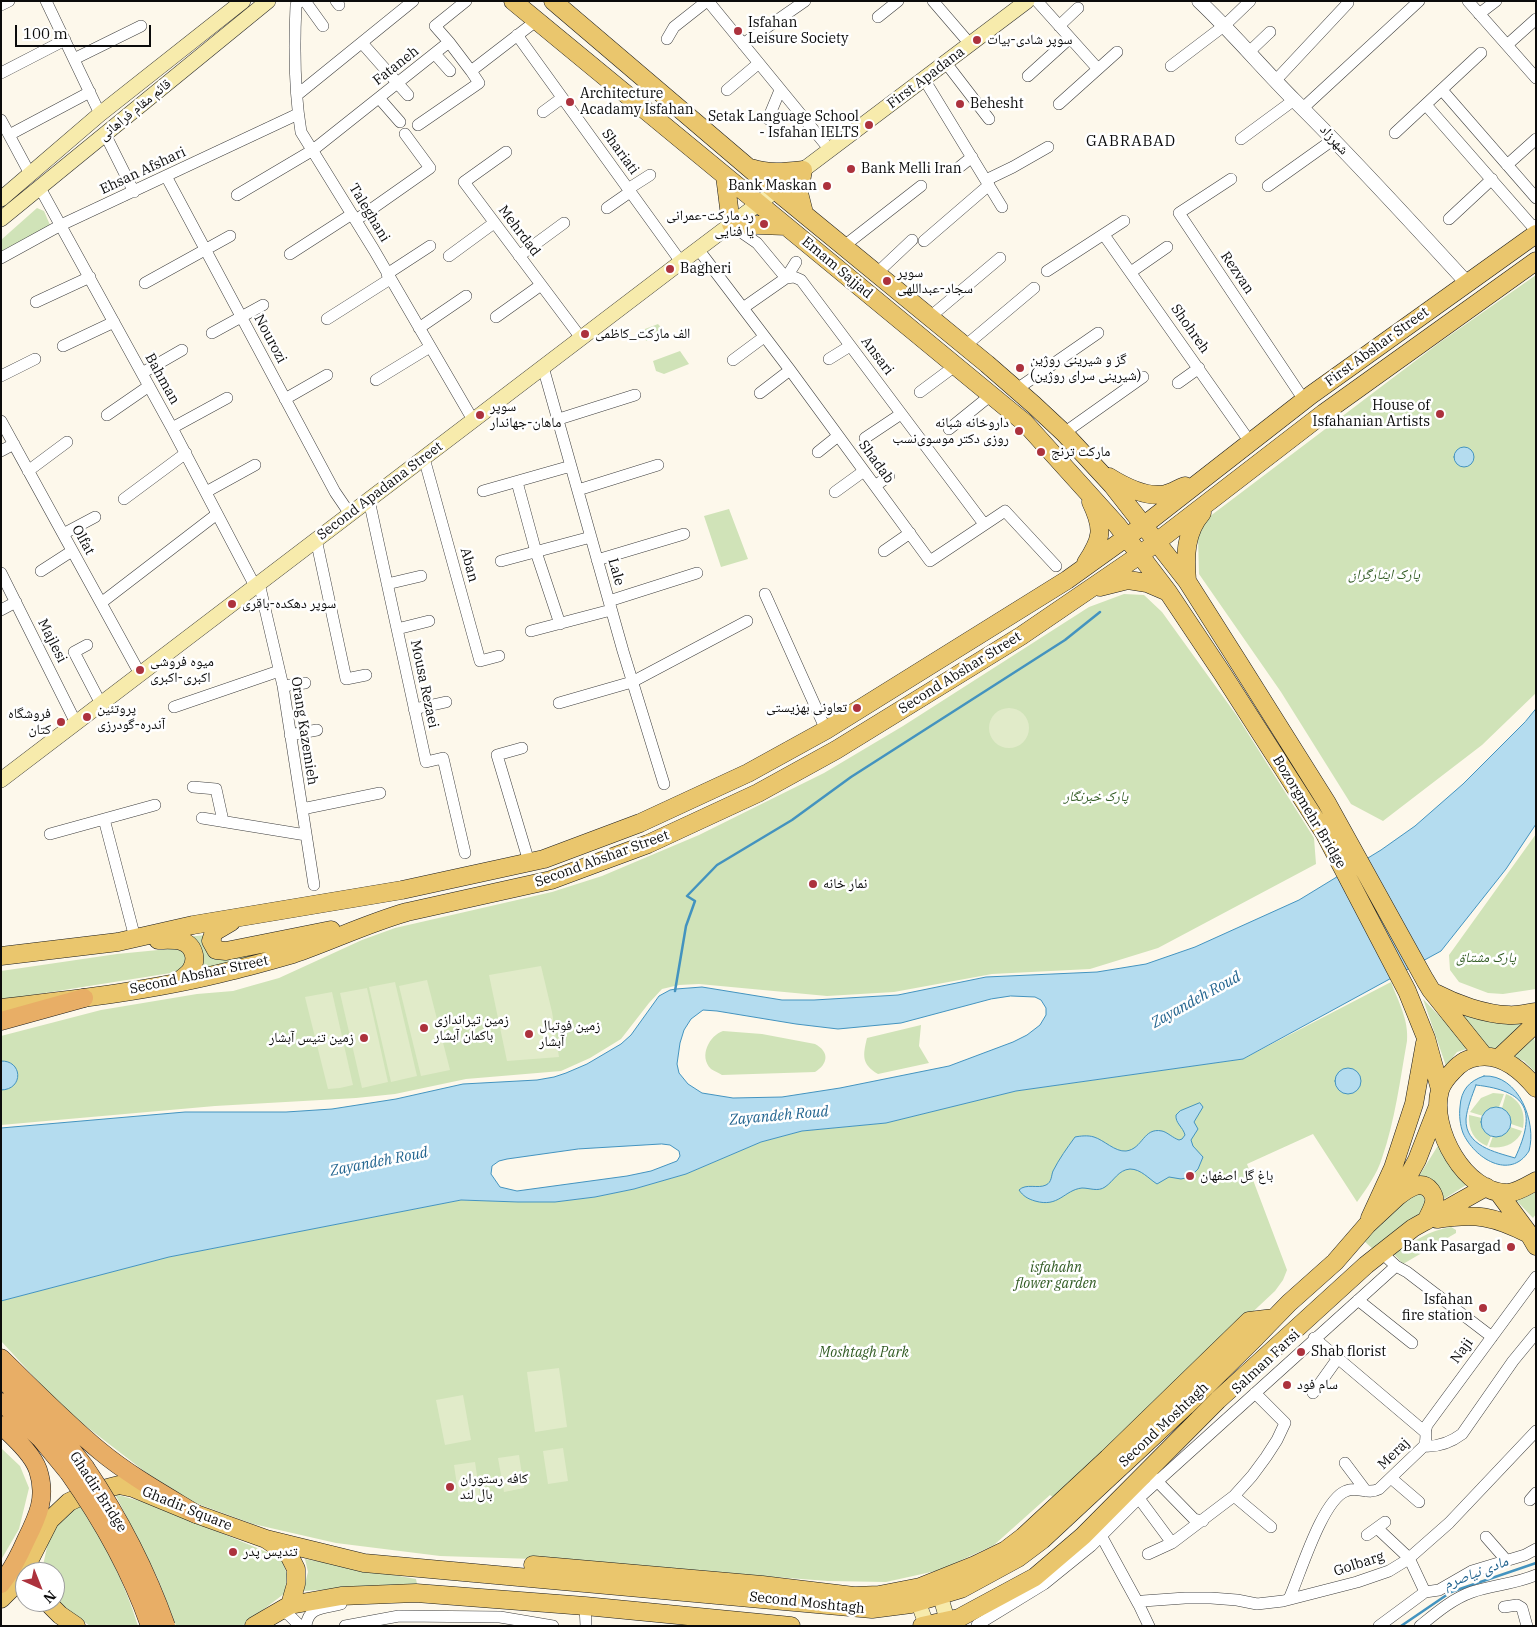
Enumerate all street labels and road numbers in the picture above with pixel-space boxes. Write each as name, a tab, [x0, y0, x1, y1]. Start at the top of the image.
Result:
street label: Fataneh	[370, 43, 422, 89]
street label: First Apadana	[884, 43, 968, 113]
street label: قائم مقام فراهانی	[95, 76, 175, 144]
street label: شهرزاد	[1316, 122, 1352, 158]
street label: Shariati	[598, 126, 642, 178]
street label: Ehsan Afshari	[97, 144, 189, 198]
street label: Taleghani	[345, 181, 393, 245]
street label: Mehrdad	[494, 202, 544, 260]
street label: Emam Sajjad	[798, 234, 876, 302]
street label: Rezvan	[1217, 249, 1257, 297]
street label: Shohreh	[1167, 301, 1213, 357]
street label: First Abshar Street	[1322, 304, 1432, 390]
street label: Nourozi	[250, 312, 290, 366]
street label: Ansari	[857, 334, 897, 378]
street label: Bahman	[141, 351, 183, 407]
street label: Shadab	[855, 437, 897, 487]
street label: Second Apadana Street	[314, 438, 446, 544]
street label: Olfat	[68, 522, 98, 558]
street label: Aban	[456, 546, 482, 584]
street label: Lale	[604, 556, 628, 588]
street label: Majlesi	[34, 616, 70, 666]
street label: Second Abshar Street	[896, 628, 1024, 718]
street label: Mousa Rezaei	[406, 638, 442, 730]
street label: Orang Kazemieh	[287, 676, 321, 786]
street label: Bozorgmehr Bridge	[1269, 753, 1349, 871]
street label: Second Abshar Street	[533, 827, 671, 891]
street label: Second Abshar Street	[128, 952, 270, 998]
street label: Salman Farsi	[1229, 1326, 1303, 1398]
street label: Naji	[1447, 1335, 1477, 1367]
street label: Second Moshtagh	[1116, 1379, 1212, 1471]
street label: Meraj	[1375, 1435, 1413, 1473]
street label: Ghadir Bridge	[66, 1449, 130, 1535]
street label: Ghadir Square	[140, 1483, 234, 1535]
street label: Golbarg	[1332, 1548, 1386, 1580]
street label: Second Moshtagh	[748, 1589, 866, 1617]

